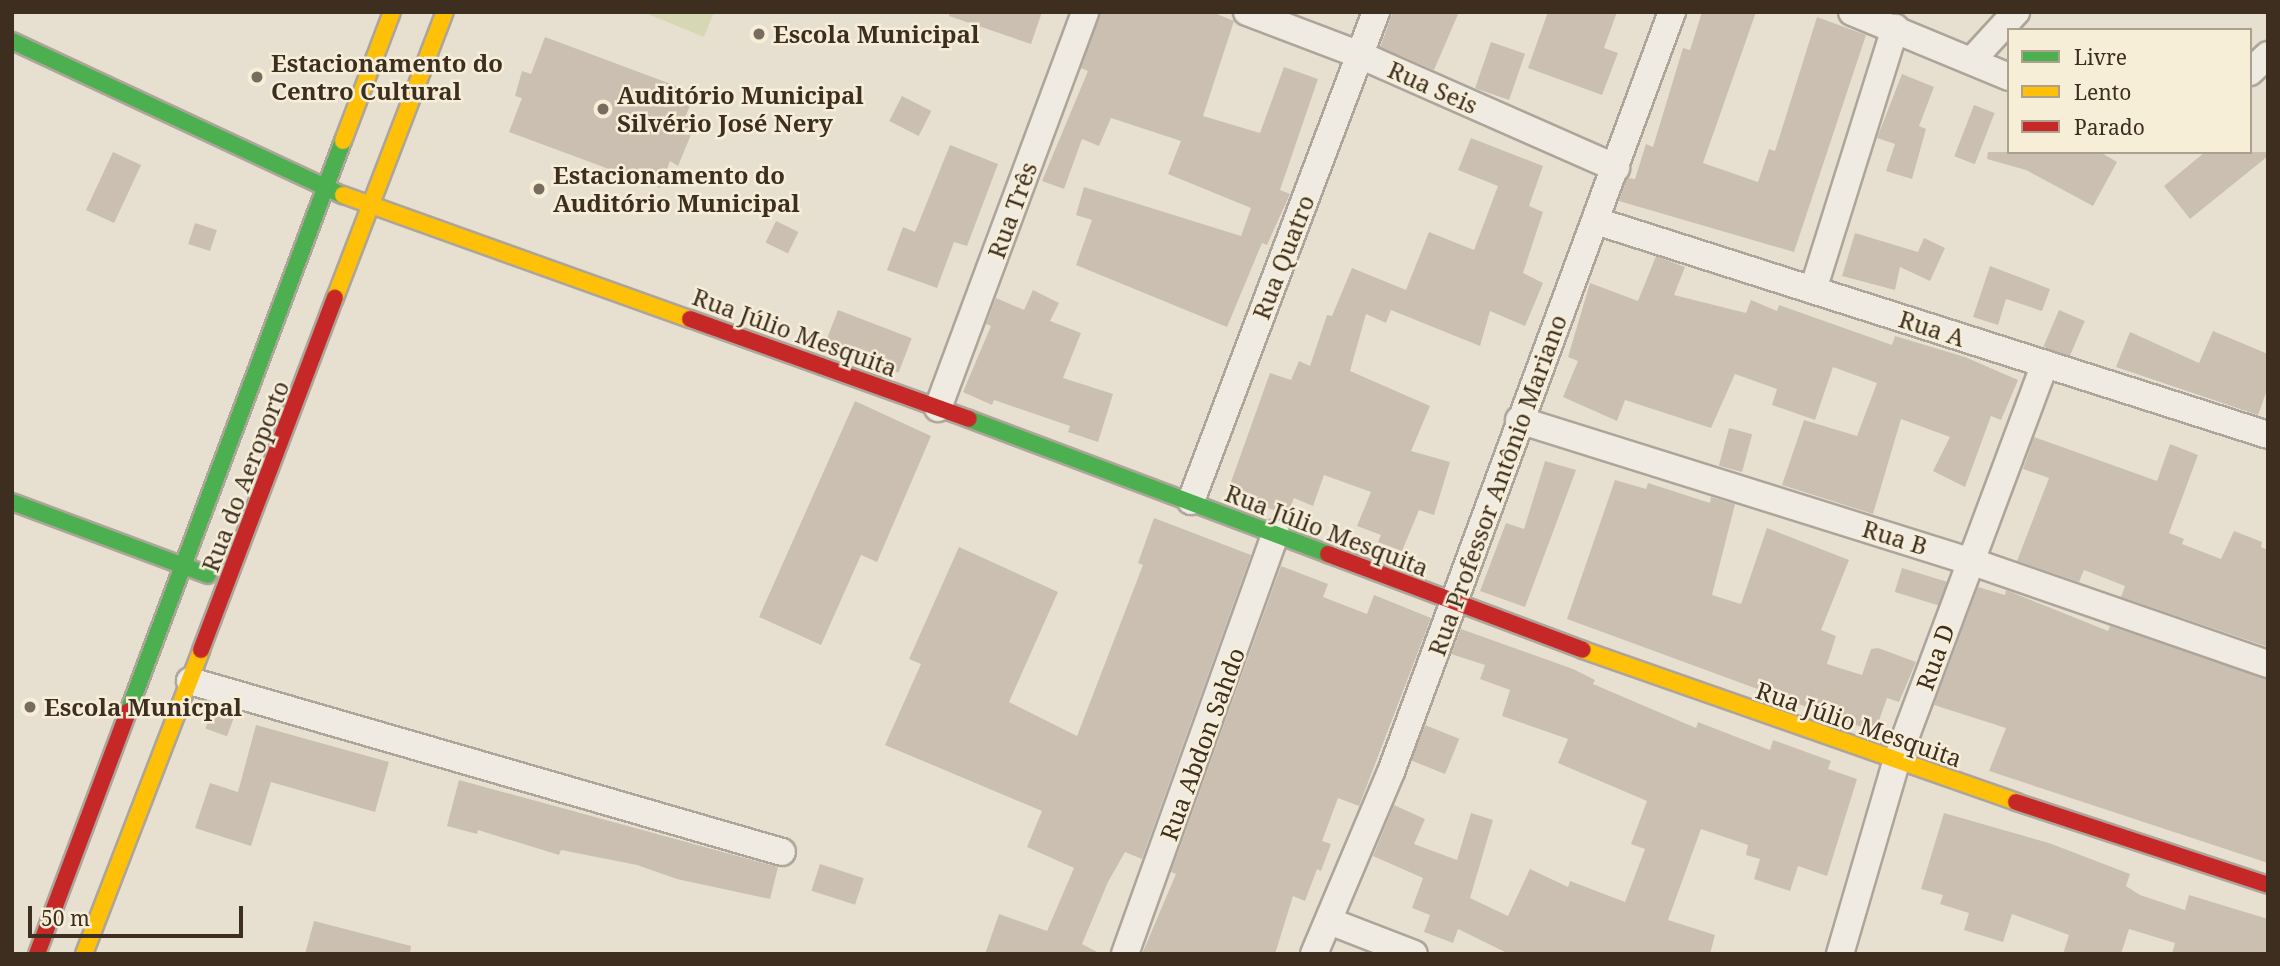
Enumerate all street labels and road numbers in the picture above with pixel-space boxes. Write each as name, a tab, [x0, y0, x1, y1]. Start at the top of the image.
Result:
street label: Rua Seis	[1384, 54, 1482, 120]
street label: Rua Três	[981, 158, 1043, 262]
street label: Rua Quatro	[1246, 191, 1320, 323]
street label: Rua Júlio Mesquita	[689, 282, 901, 382]
street label: Rua A	[1895, 304, 1969, 352]
street label: Rua Professor Antônio Mariano	[1422, 311, 1572, 659]
street label: Rua do Aeroporto	[195, 376, 295, 576]
street label: Rua Júlio Mesquita	[1221, 478, 1433, 582]
street label: Rua B	[1859, 514, 1931, 560]
street label: Rua D	[1910, 620, 1960, 694]
street label: Rua Abdon Sahdo	[1154, 644, 1250, 844]
street label: Rua Júlio Mesquita	[1752, 675, 1966, 773]

